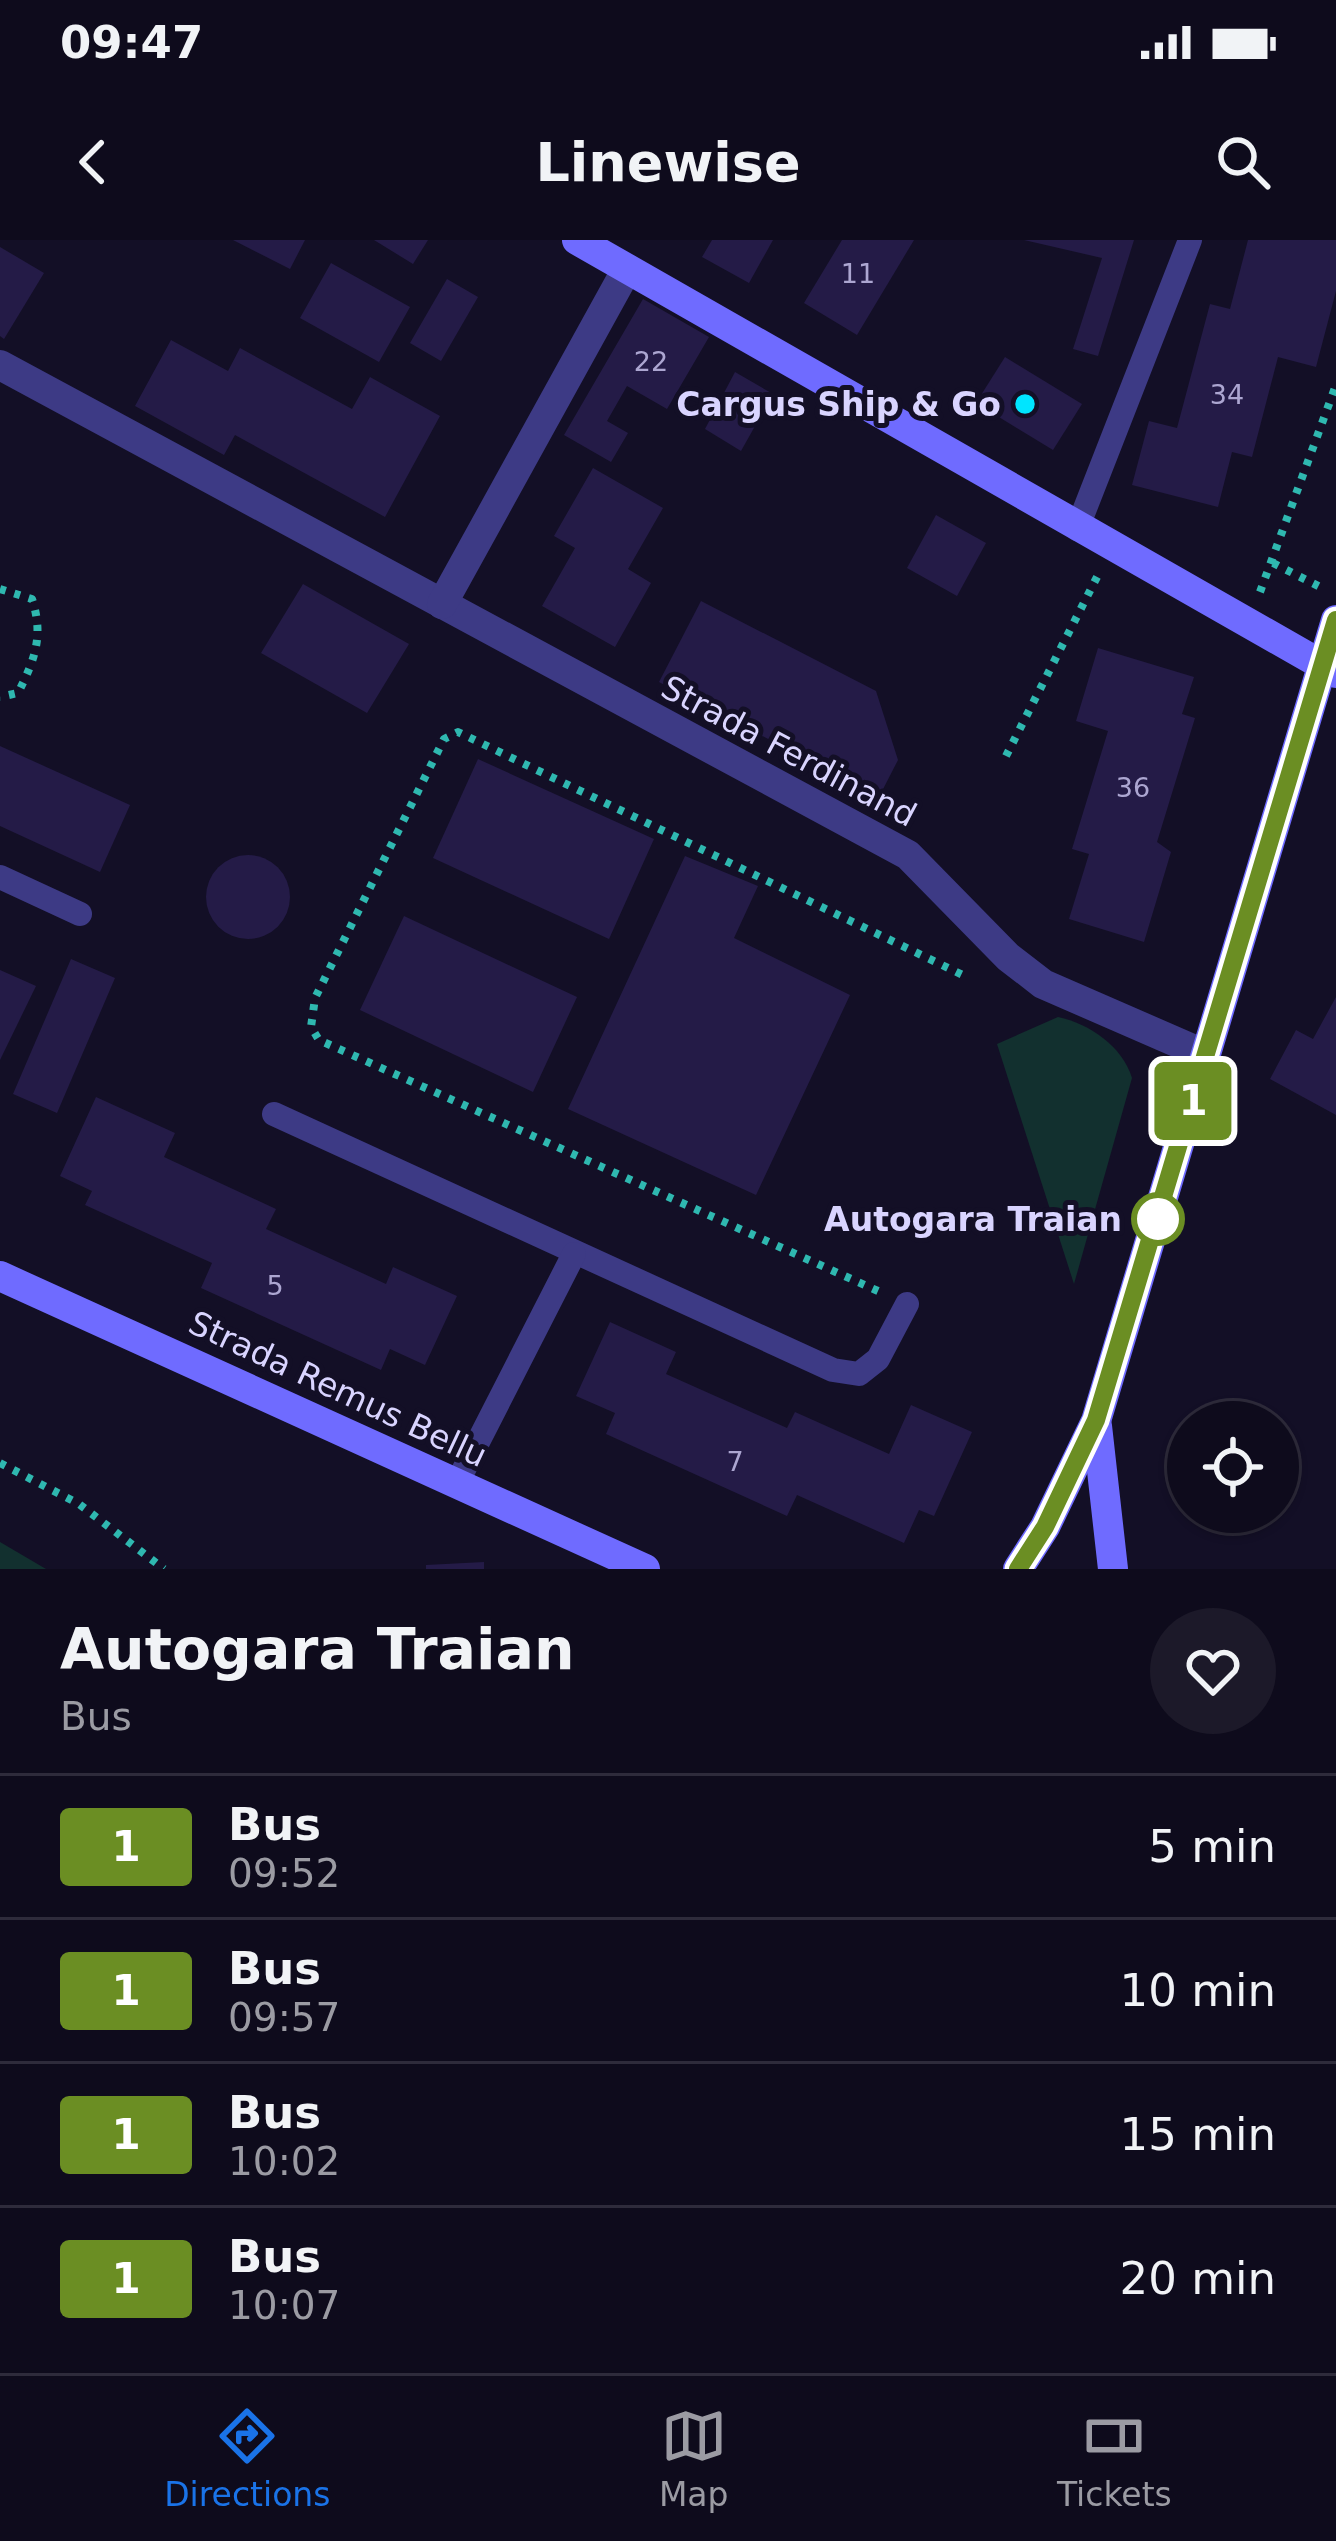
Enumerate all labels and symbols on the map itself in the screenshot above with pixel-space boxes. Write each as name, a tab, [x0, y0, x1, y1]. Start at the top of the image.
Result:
house number: 11	[841, 258, 875, 289]
house number: 22	[634, 346, 668, 377]
house number: 34	[1210, 379, 1244, 410]
place label: Cargus Ship & Go	[676, 385, 1001, 424]
marker: Cargus Ship & Go	[1012, 391, 1038, 417]
street label: Strada Ferdinand	[655, 667, 923, 835]
house number: 36	[1116, 772, 1150, 803]
line badge: 1	[1154, 1062, 1232, 1140]
marker: Autogara Traian	[1133, 1194, 1183, 1244]
place label: Autogara Traian	[824, 1200, 1122, 1239]
house number: 5	[266, 1270, 284, 1301]
street label: Strada Remus Bellu	[183, 1303, 493, 1475]
house number: 7	[726, 1446, 744, 1477]

